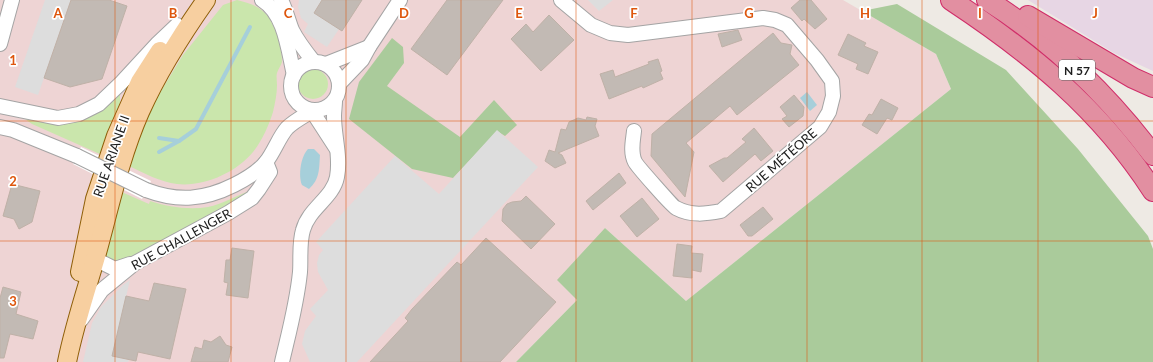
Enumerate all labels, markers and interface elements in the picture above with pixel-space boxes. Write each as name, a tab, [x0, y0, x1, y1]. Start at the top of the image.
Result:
text: A	[52, 5, 63, 21]
text: B	[169, 5, 178, 21]
text: C	[284, 5, 293, 21]
text: D	[399, 5, 409, 21]
text: E	[515, 5, 523, 21]
text: F	[630, 5, 638, 21]
text: G	[744, 5, 754, 21]
text: H	[860, 5, 870, 21]
text: I	[978, 5, 982, 21]
text: J	[1092, 5, 1098, 21]
text: 1	[9, 52, 17, 68]
road number: N 57	[1059, 60, 1095, 80]
street label: RUE ARIANE II	[90, 113, 132, 199]
street label: RUE MÉTÉORE	[742, 125, 820, 195]
text: 2	[9, 173, 17, 189]
street label: RUE CHALLENGER	[128, 204, 235, 273]
text: 3	[9, 293, 17, 309]

